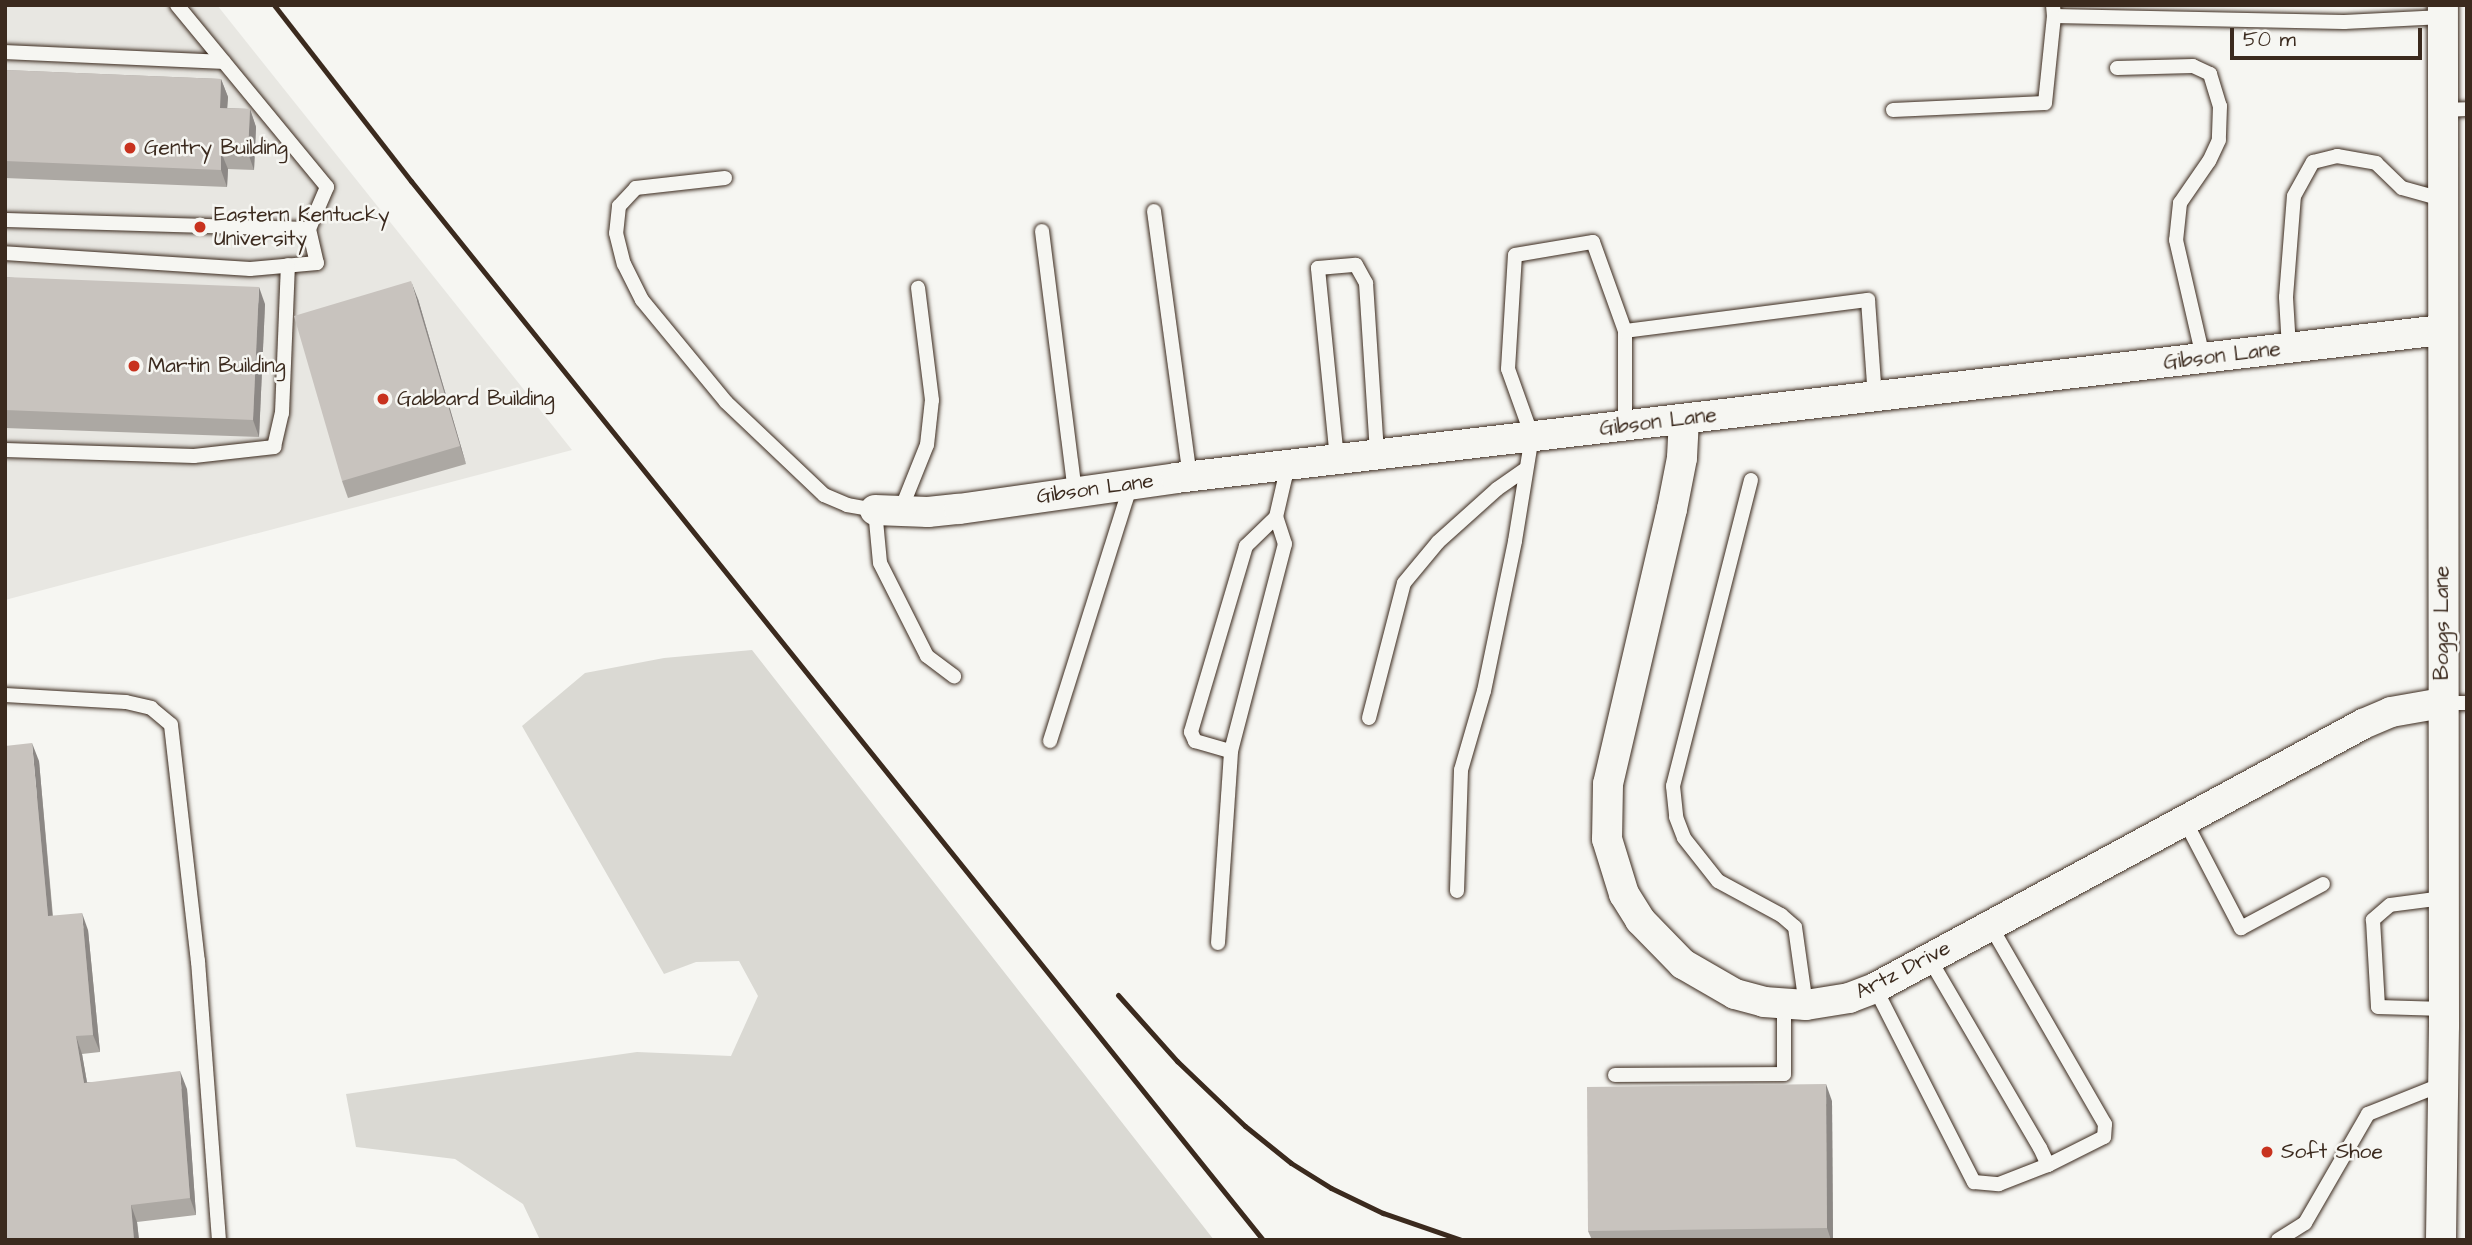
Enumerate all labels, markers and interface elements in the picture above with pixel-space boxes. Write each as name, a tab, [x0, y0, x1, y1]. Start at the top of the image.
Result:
scale bar	[2234, 14, 2426, 58]
text: 50 m	[2243, 25, 2296, 54]
place label: Gentry Building	[144, 135, 288, 161]
marker: Gentry Building	[122, 140, 138, 156]
place label: Eastern Kentucky University	[214, 202, 389, 252]
marker: Eastern Kentucky University	[192, 219, 208, 235]
street label: Gibson Lane	[2162, 336, 2282, 376]
place label: Martin Building	[148, 353, 286, 379]
marker: Martin Building	[126, 358, 142, 374]
place label: Gabbard Building	[397, 386, 555, 412]
marker: Gabbard Building	[375, 391, 391, 407]
street label: Gibson Lane	[1598, 402, 1718, 442]
street label: Gibson Lane	[1035, 468, 1155, 510]
street label: Boggs Lane	[2429, 566, 2455, 680]
street label: Artz Drive	[1851, 935, 1955, 1005]
place label: Soft Shoe	[2281, 1139, 2383, 1165]
marker: Soft Shoe	[2259, 1144, 2275, 1160]

